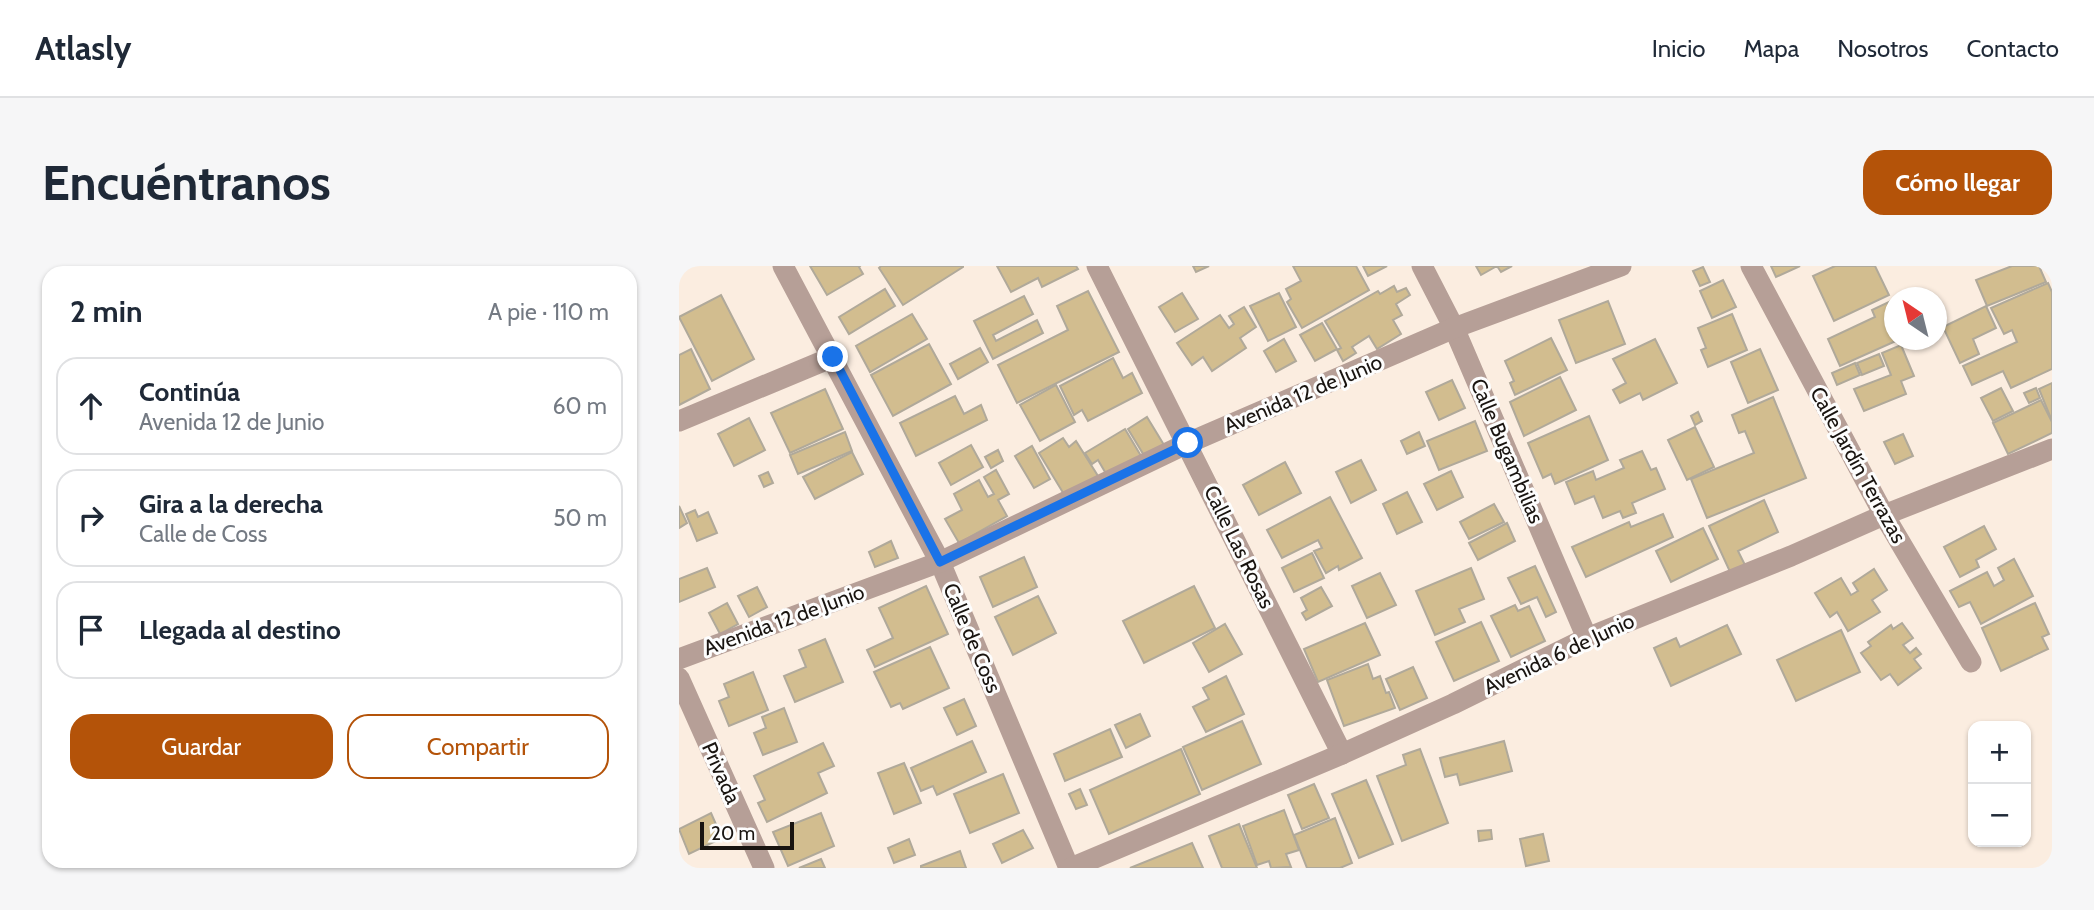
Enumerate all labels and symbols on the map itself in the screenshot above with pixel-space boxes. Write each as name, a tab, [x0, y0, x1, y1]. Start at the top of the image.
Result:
north arrow	[1884, 287, 1947, 350]
route end	[817, 341, 848, 372]
street label: Avenida 12 de Junio	[1220, 349, 1386, 438]
street label: Calle Bugambilias	[1466, 375, 1549, 527]
street label: Calle Jardín Terrazas	[1805, 382, 1912, 547]
route start	[1172, 427, 1203, 458]
street label: Calle Las Rosas	[1199, 481, 1280, 613]
street label: Avenida 12 de Junio	[700, 579, 868, 660]
street label: Calle de Coss	[938, 579, 1007, 697]
street label: Avenida 6 de Junio	[1479, 608, 1638, 699]
street label: Privada	[697, 738, 746, 808]
scale bar	[700, 819, 795, 851]

